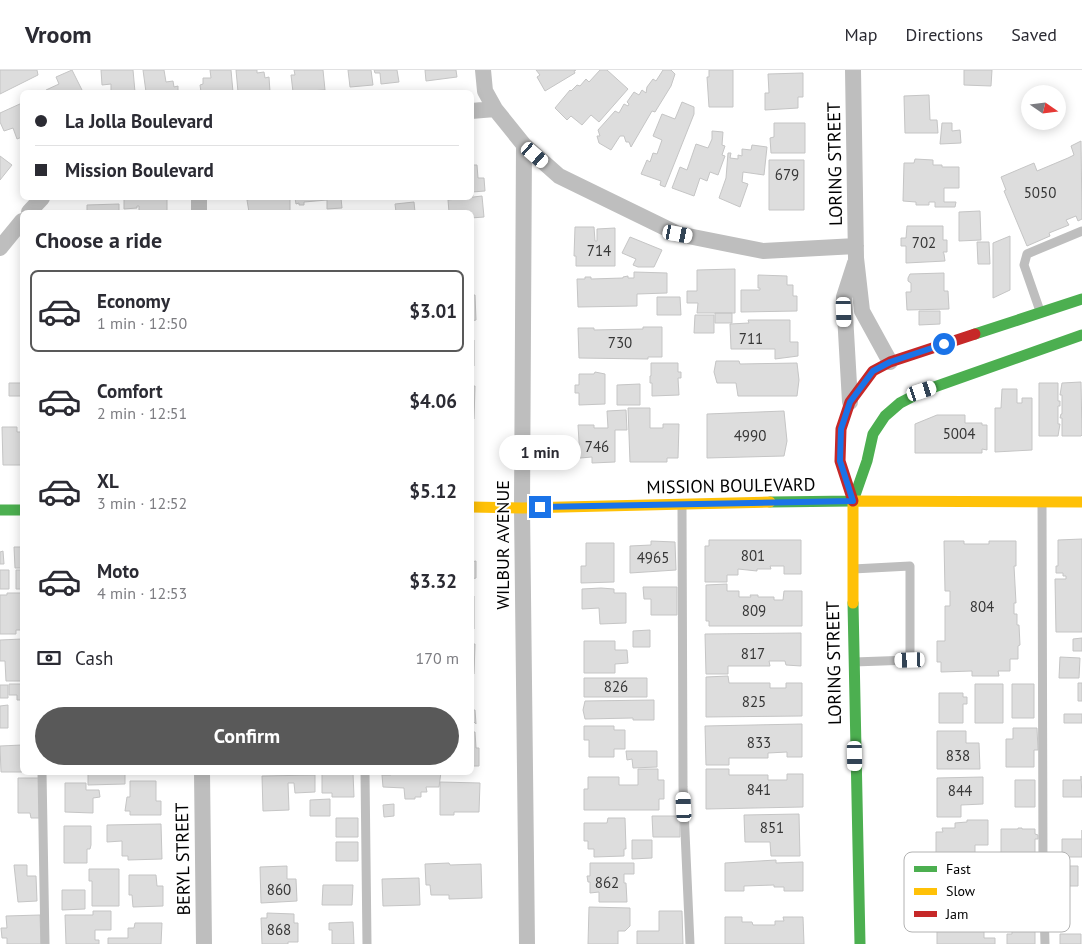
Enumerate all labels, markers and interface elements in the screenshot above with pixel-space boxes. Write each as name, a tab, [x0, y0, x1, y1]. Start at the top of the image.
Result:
text: Vroom	[25, 19, 92, 50]
text: Map	[845, 23, 877, 46]
text: Directions	[905, 23, 983, 46]
text: Saved	[1011, 23, 1057, 46]
north arrow	[1021, 85, 1066, 130]
map controls	[1021, 85, 1066, 130]
street label: LORING STREET	[822, 102, 847, 226]
text: La Jolla Boulevard	[65, 109, 213, 133]
car	[518, 139, 551, 171]
text: Mission Boulevard	[65, 158, 214, 182]
house number: 679	[775, 165, 799, 184]
house number: 5050	[1024, 183, 1056, 202]
car	[661, 224, 694, 244]
text: Choose a ride	[35, 226, 162, 254]
house number: 702	[912, 233, 936, 252]
house number: 714	[587, 241, 611, 260]
icon: car	[37, 289, 82, 334]
text: Economy	[97, 289, 170, 313]
car	[835, 297, 852, 327]
text: $3.01	[409, 299, 457, 323]
text: 1 min · 12:50	[97, 313, 187, 333]
house number: 711	[739, 329, 763, 348]
house number: 730	[608, 333, 632, 352]
route start	[933, 333, 955, 355]
icon: car	[37, 379, 82, 424]
text: Comfort	[97, 379, 163, 403]
car	[905, 379, 938, 403]
text: $4.06	[409, 389, 457, 413]
text: 2 min · 12:51	[97, 403, 187, 423]
house number: 5004	[943, 424, 975, 443]
house number: 4990	[734, 426, 766, 445]
callout: 1 min	[499, 434, 581, 470]
house number: 746	[585, 437, 609, 456]
text: 1 min	[520, 442, 560, 462]
icon: car	[37, 469, 82, 514]
text: XL	[97, 469, 119, 493]
street label: MISSION BOULEVARD	[646, 473, 816, 498]
text: $5.12	[409, 479, 457, 503]
street label: WILBUR AVENUE	[491, 480, 514, 610]
text: 3 min · 12:52	[97, 493, 187, 513]
route end	[529, 496, 551, 518]
house number: 801	[741, 546, 765, 565]
house number: 4965	[637, 548, 669, 567]
icon: car	[37, 559, 82, 604]
text: Moto	[97, 559, 139, 583]
text: $3.32	[409, 569, 457, 593]
text: 4 min · 12:53	[97, 583, 187, 603]
house number: 804	[970, 597, 994, 616]
house number: 809	[742, 601, 766, 620]
street label: LORING STREET	[821, 601, 846, 725]
icon: cash	[35, 644, 63, 672]
house number: 817	[741, 644, 765, 663]
text: Cash	[75, 646, 113, 670]
text: 170 m	[416, 648, 459, 668]
car	[894, 652, 925, 668]
house number: 826	[604, 677, 628, 696]
house number: 825	[742, 692, 766, 711]
button: Confirm	[35, 707, 459, 765]
house number: 833	[747, 733, 771, 752]
car	[847, 741, 862, 771]
house number: 838	[946, 746, 970, 765]
house number: 841	[747, 780, 771, 799]
house number: 844	[948, 781, 972, 800]
car	[675, 792, 692, 822]
street label: BERYL STREET	[170, 802, 195, 916]
house number: 851	[760, 818, 784, 837]
legend	[904, 852, 1070, 932]
text: Fast	[946, 860, 971, 878]
house number: 862	[595, 873, 619, 892]
house number: 860	[267, 880, 291, 899]
text: Slow	[946, 882, 976, 900]
text: Jam	[945, 905, 968, 923]
house number: 868	[267, 920, 291, 939]

